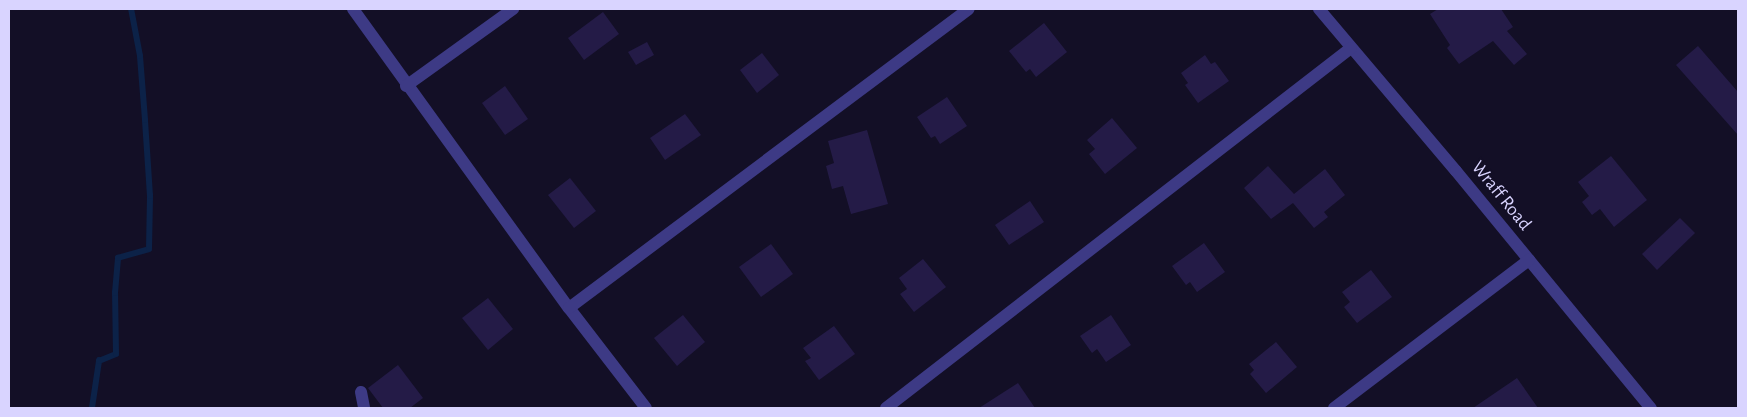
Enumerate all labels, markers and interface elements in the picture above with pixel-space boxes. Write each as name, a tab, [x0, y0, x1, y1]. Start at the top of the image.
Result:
street label: Wraff Road	[1466, 157, 1536, 235]

